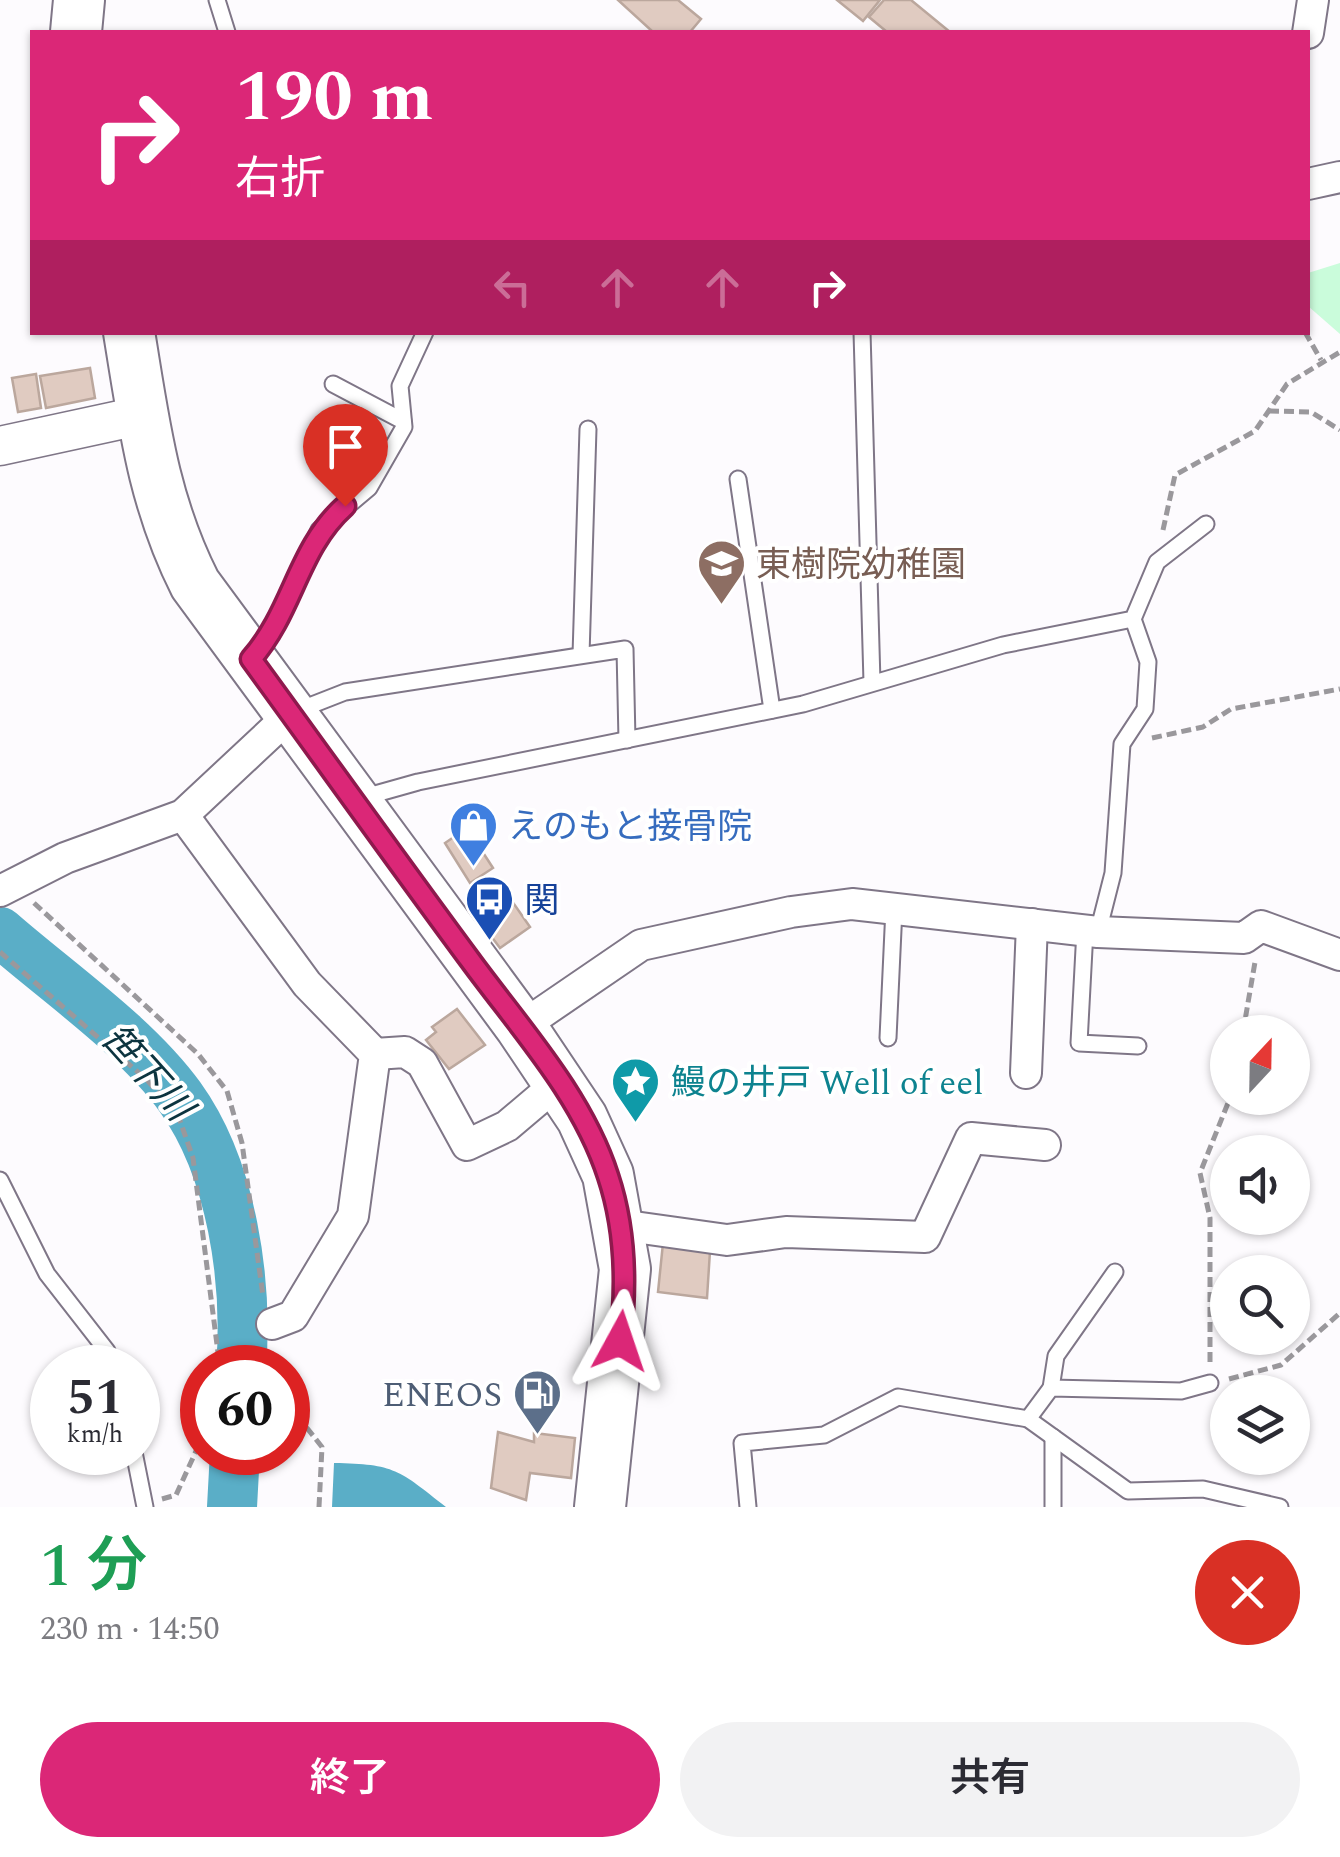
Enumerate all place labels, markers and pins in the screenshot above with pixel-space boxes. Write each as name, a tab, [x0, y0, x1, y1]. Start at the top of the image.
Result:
pin	[303, 404, 388, 507]
school or university icon: 東樹院幼稚園	[695, 538, 747, 606]
place label: 東樹院幼稚園	[756, 539, 966, 592]
shop icon: えのもと接骨院	[447, 800, 499, 868]
place label: えのもと接骨院	[508, 801, 752, 854]
bus stop icon: 関	[463, 874, 515, 942]
place label: 関	[524, 875, 559, 928]
place icon: 鰻の井戸 Well of eel	[610, 1056, 662, 1124]
place label: 鰻の井戸 Well of eel	[671, 1057, 983, 1110]
fuel station icon: ENEOS	[511, 1368, 563, 1436]
place label: ENEOS	[382, 1369, 502, 1422]

